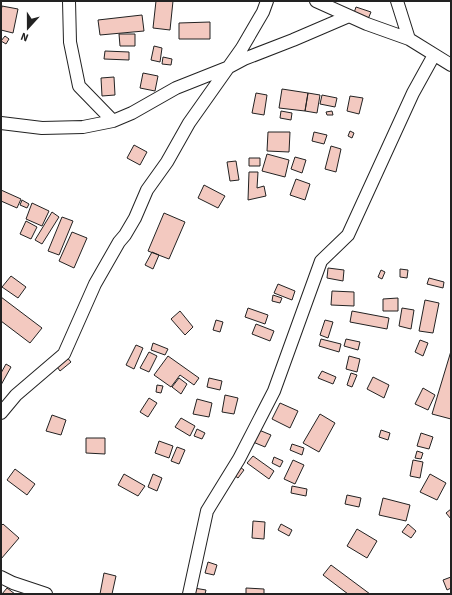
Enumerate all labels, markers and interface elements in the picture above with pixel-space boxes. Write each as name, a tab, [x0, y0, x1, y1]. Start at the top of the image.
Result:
north arrow	[8, 8, 48, 48]
text: N	[18, 29, 31, 45]

